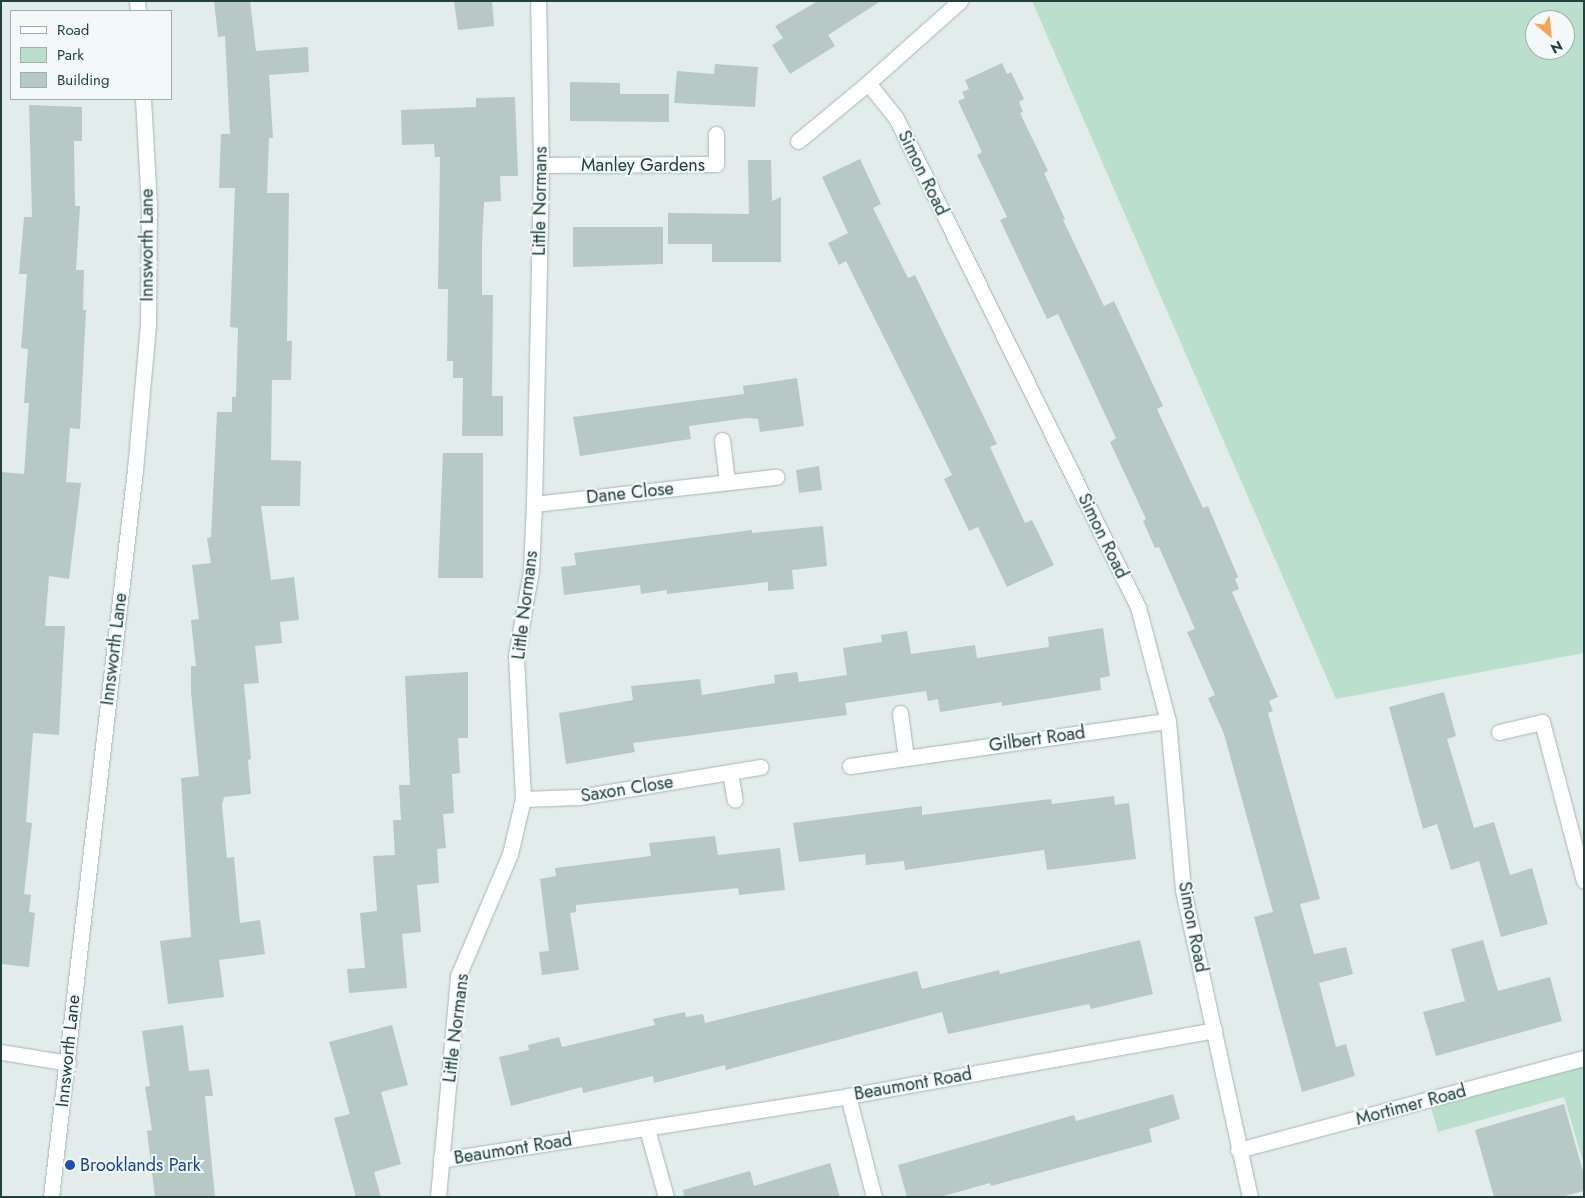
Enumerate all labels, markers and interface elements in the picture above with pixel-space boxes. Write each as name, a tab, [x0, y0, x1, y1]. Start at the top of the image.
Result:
legend	[10, 10, 172, 100]
north arrow	[1525, 10, 1575, 60]
text: Road	[57, 19, 89, 41]
text: N	[1547, 36, 1566, 59]
text: Park	[57, 44, 84, 66]
text: Building	[57, 69, 109, 91]
street label: Simon Road	[893, 127, 953, 219]
street label: Little Normans	[528, 146, 552, 256]
street label: Manley Gardens	[581, 154, 705, 176]
street label: Innsworth Lane	[136, 188, 158, 302]
street label: Dane Close	[585, 478, 675, 508]
street label: Simon Road	[1073, 490, 1133, 582]
street label: Little Normans	[508, 549, 542, 661]
street label: Innsworth Lane	[96, 592, 132, 706]
street label: Gilbert Road	[987, 722, 1087, 756]
street label: Saxon Close	[579, 771, 675, 807]
street label: Simon Road	[1174, 880, 1212, 974]
street label: Little Normans	[439, 972, 473, 1084]
street label: Innsworth Lane	[51, 994, 85, 1108]
street label: Beaumont Road	[852, 1063, 974, 1105]
street label: Mortimer Road	[1353, 1080, 1469, 1130]
street label: Beaumont Road	[452, 1129, 574, 1169]
place label: Brooklands Park	[80, 1154, 201, 1176]
marker: Brooklands Park	[64, 1159, 76, 1171]

